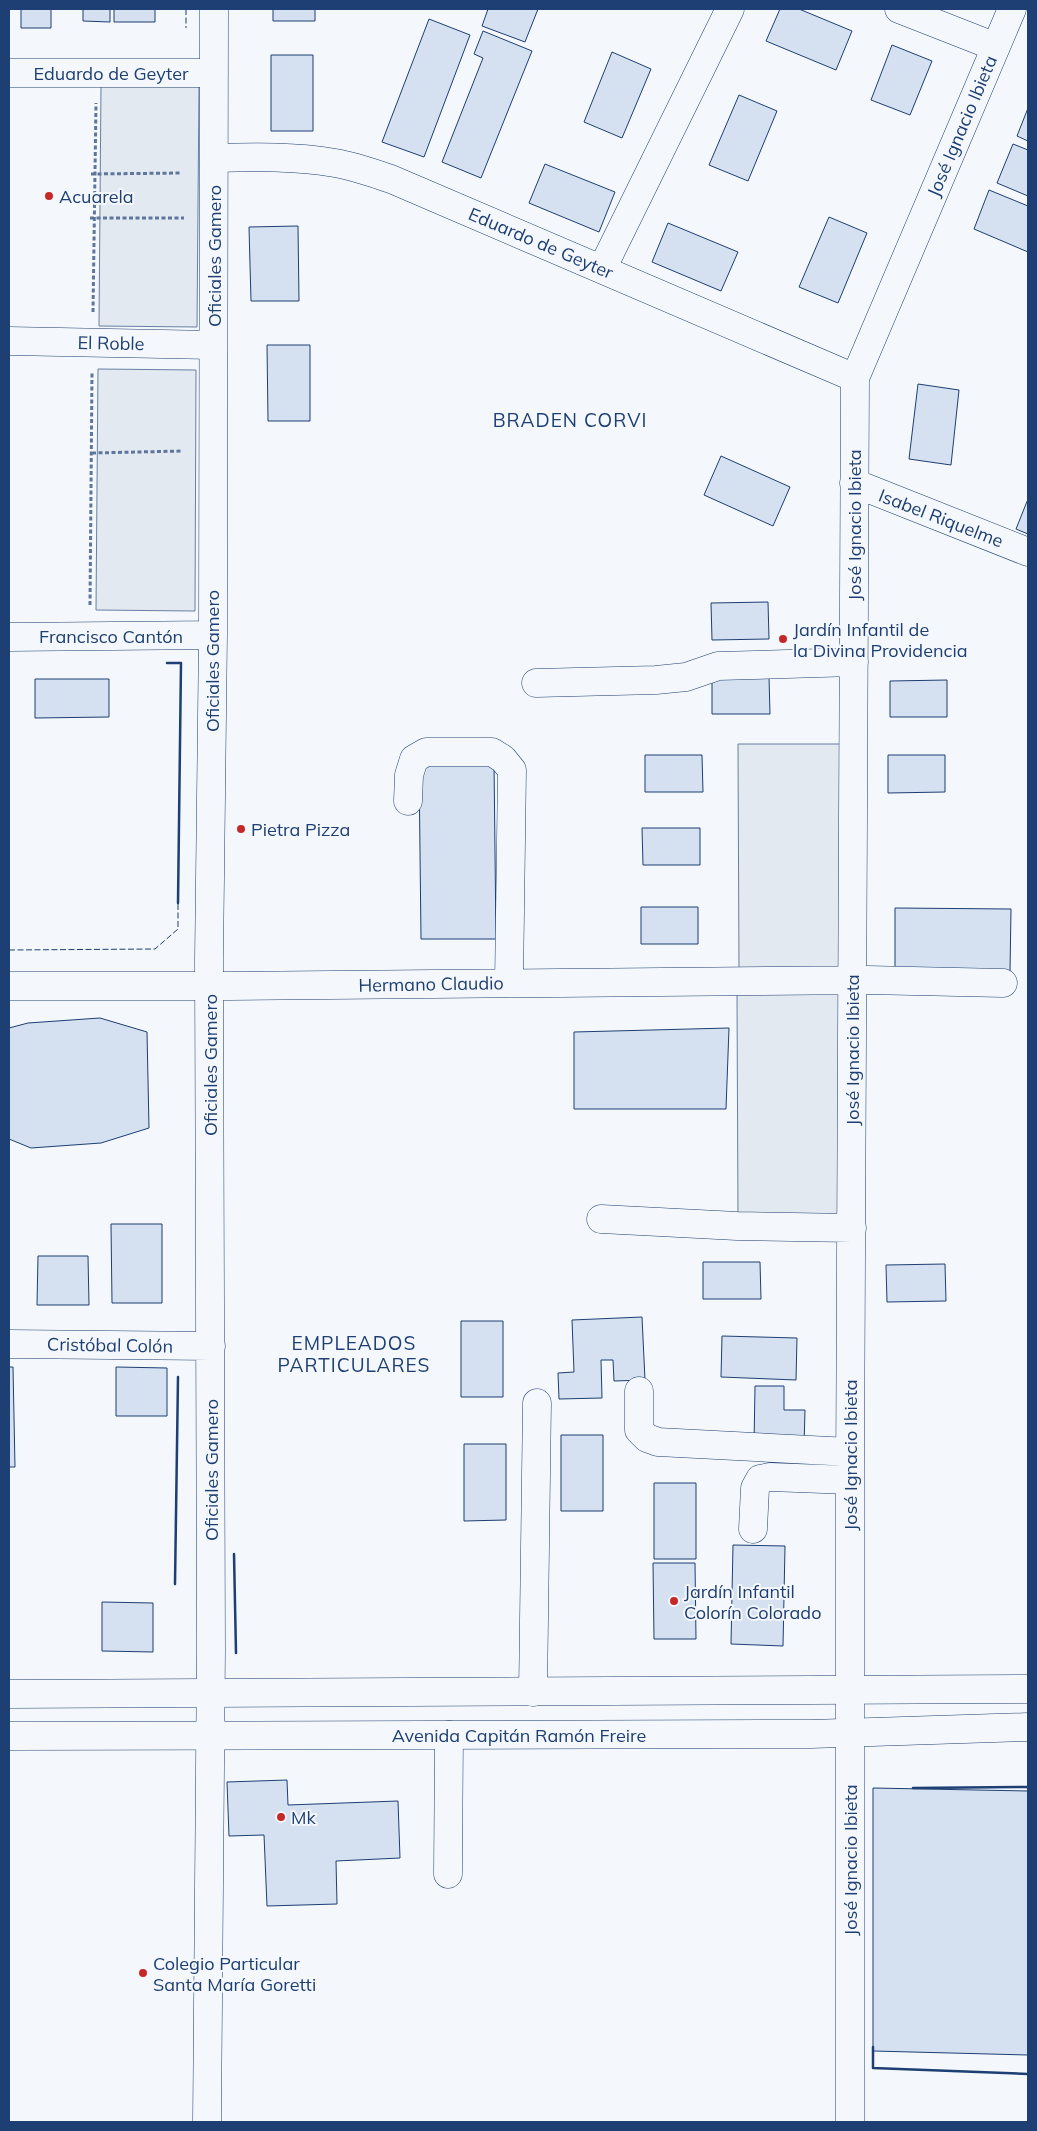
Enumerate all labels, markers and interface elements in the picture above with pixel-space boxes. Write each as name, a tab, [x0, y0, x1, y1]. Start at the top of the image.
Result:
street label: José Ignacio Ibieta	[922, 52, 1002, 200]
street label: Eduardo de Geyter	[33, 62, 189, 85]
place label: Acuarela	[59, 185, 134, 208]
street label: Oficiales Gamero	[203, 185, 226, 327]
marker: Acuarela	[43, 190, 55, 202]
street label: Eduardo de Geyter	[465, 202, 617, 284]
street label: El Roble	[77, 331, 145, 355]
district label: BRADEN CORVI	[493, 408, 647, 432]
street label: José Ignacio Ibieta	[843, 449, 866, 601]
street label: Isabel Riquelme	[875, 484, 1007, 552]
street label: Oficiales Gamero	[201, 590, 224, 732]
place label: Jardín Infantil de la Divina Providencia	[793, 618, 967, 662]
street label: Francisco Cantón	[39, 625, 183, 648]
marker: Jardín Infantil de la Divina Providencia	[777, 633, 789, 645]
place label: Pietra Pizza	[251, 818, 350, 841]
marker: Pietra Pizza	[235, 823, 247, 835]
street label: Hermano Claudio	[358, 971, 504, 997]
street label: José Ignacio Ibieta	[841, 974, 864, 1126]
street label: Oficiales Gamero	[199, 994, 222, 1136]
district label: EMPLEADOS PARTICULARES	[278, 1331, 430, 1377]
street label: Cristóbal Colón	[47, 1332, 173, 1358]
street label: José Ignacio Ibieta	[839, 1379, 862, 1531]
street label: Oficiales Gamero	[200, 1399, 223, 1541]
place label: Jardín Infantil Colorín Colorado	[684, 1580, 821, 1624]
marker: Jardín Infantil Colorín Colorado	[668, 1595, 680, 1607]
street label: Avenida Capitán Ramón Freire	[392, 1724, 646, 1747]
street label: José Ignacio Ibieta	[839, 1784, 862, 1936]
place label: Mk	[291, 1806, 316, 1829]
marker: Mk	[275, 1811, 287, 1823]
place label: Colegio Particular Santa María Goretti	[153, 1952, 316, 1996]
marker: Colegio Particular Santa María Goretti	[137, 1967, 149, 1979]

